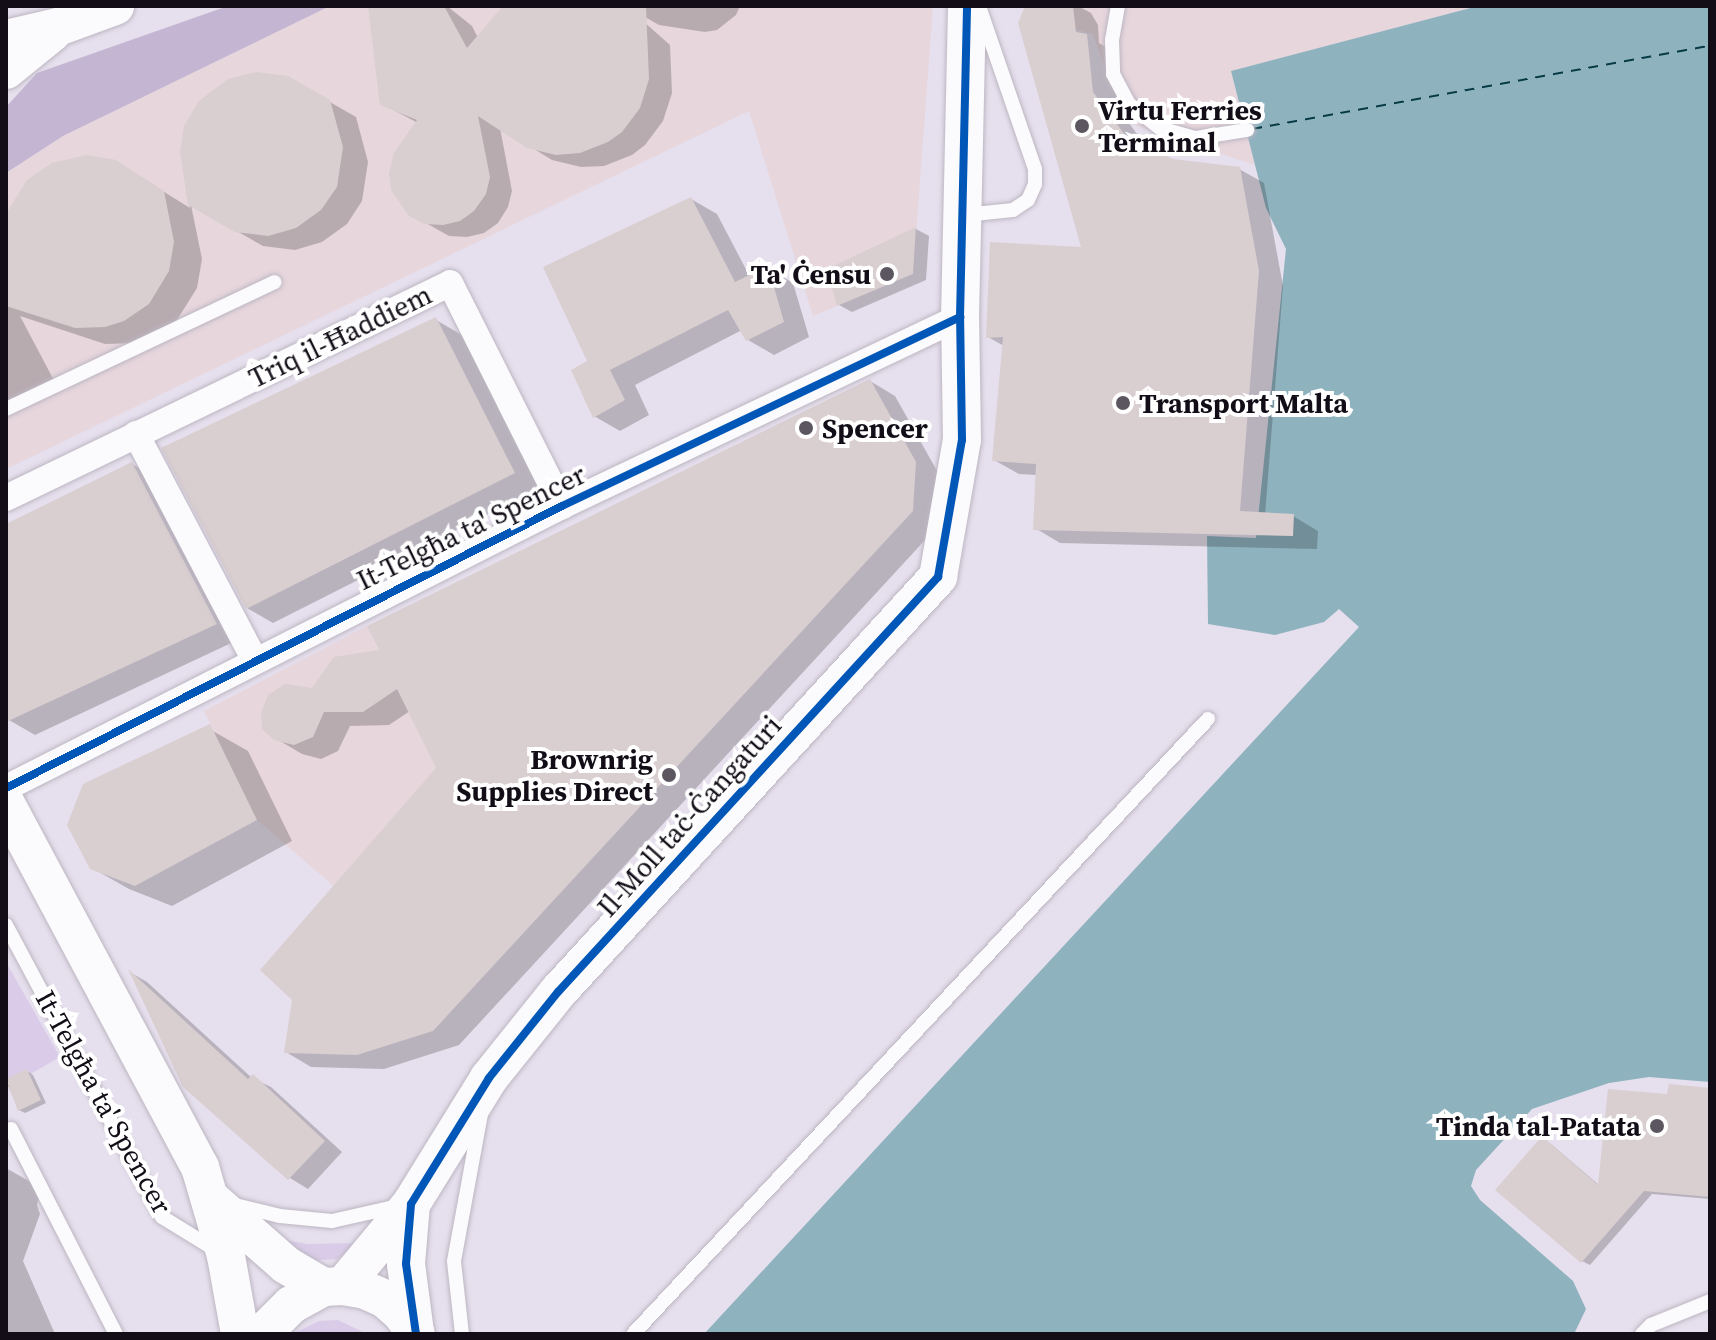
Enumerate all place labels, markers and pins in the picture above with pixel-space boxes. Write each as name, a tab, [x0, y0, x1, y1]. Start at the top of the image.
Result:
place label: Virtu Ferries Terminal	[1098, 93, 1262, 159]
marker: Virtu Ferries Terminal	[1073, 117, 1091, 135]
place label: Ta' Ċensu	[750, 257, 871, 291]
marker: Ta' Ċensu	[878, 265, 896, 283]
place label: Transport Malta	[1139, 386, 1348, 420]
marker: Transport Malta	[1114, 394, 1132, 412]
place label: Spencer	[822, 411, 928, 445]
marker: Spencer	[797, 419, 815, 437]
place label: Brownrig Supplies Direct	[456, 742, 653, 808]
marker: Brownrig Supplies Direct	[660, 766, 678, 784]
place label: Tinda tal-Patata	[1436, 1109, 1641, 1143]
marker: Tinda tal-Patata	[1648, 1117, 1666, 1135]

